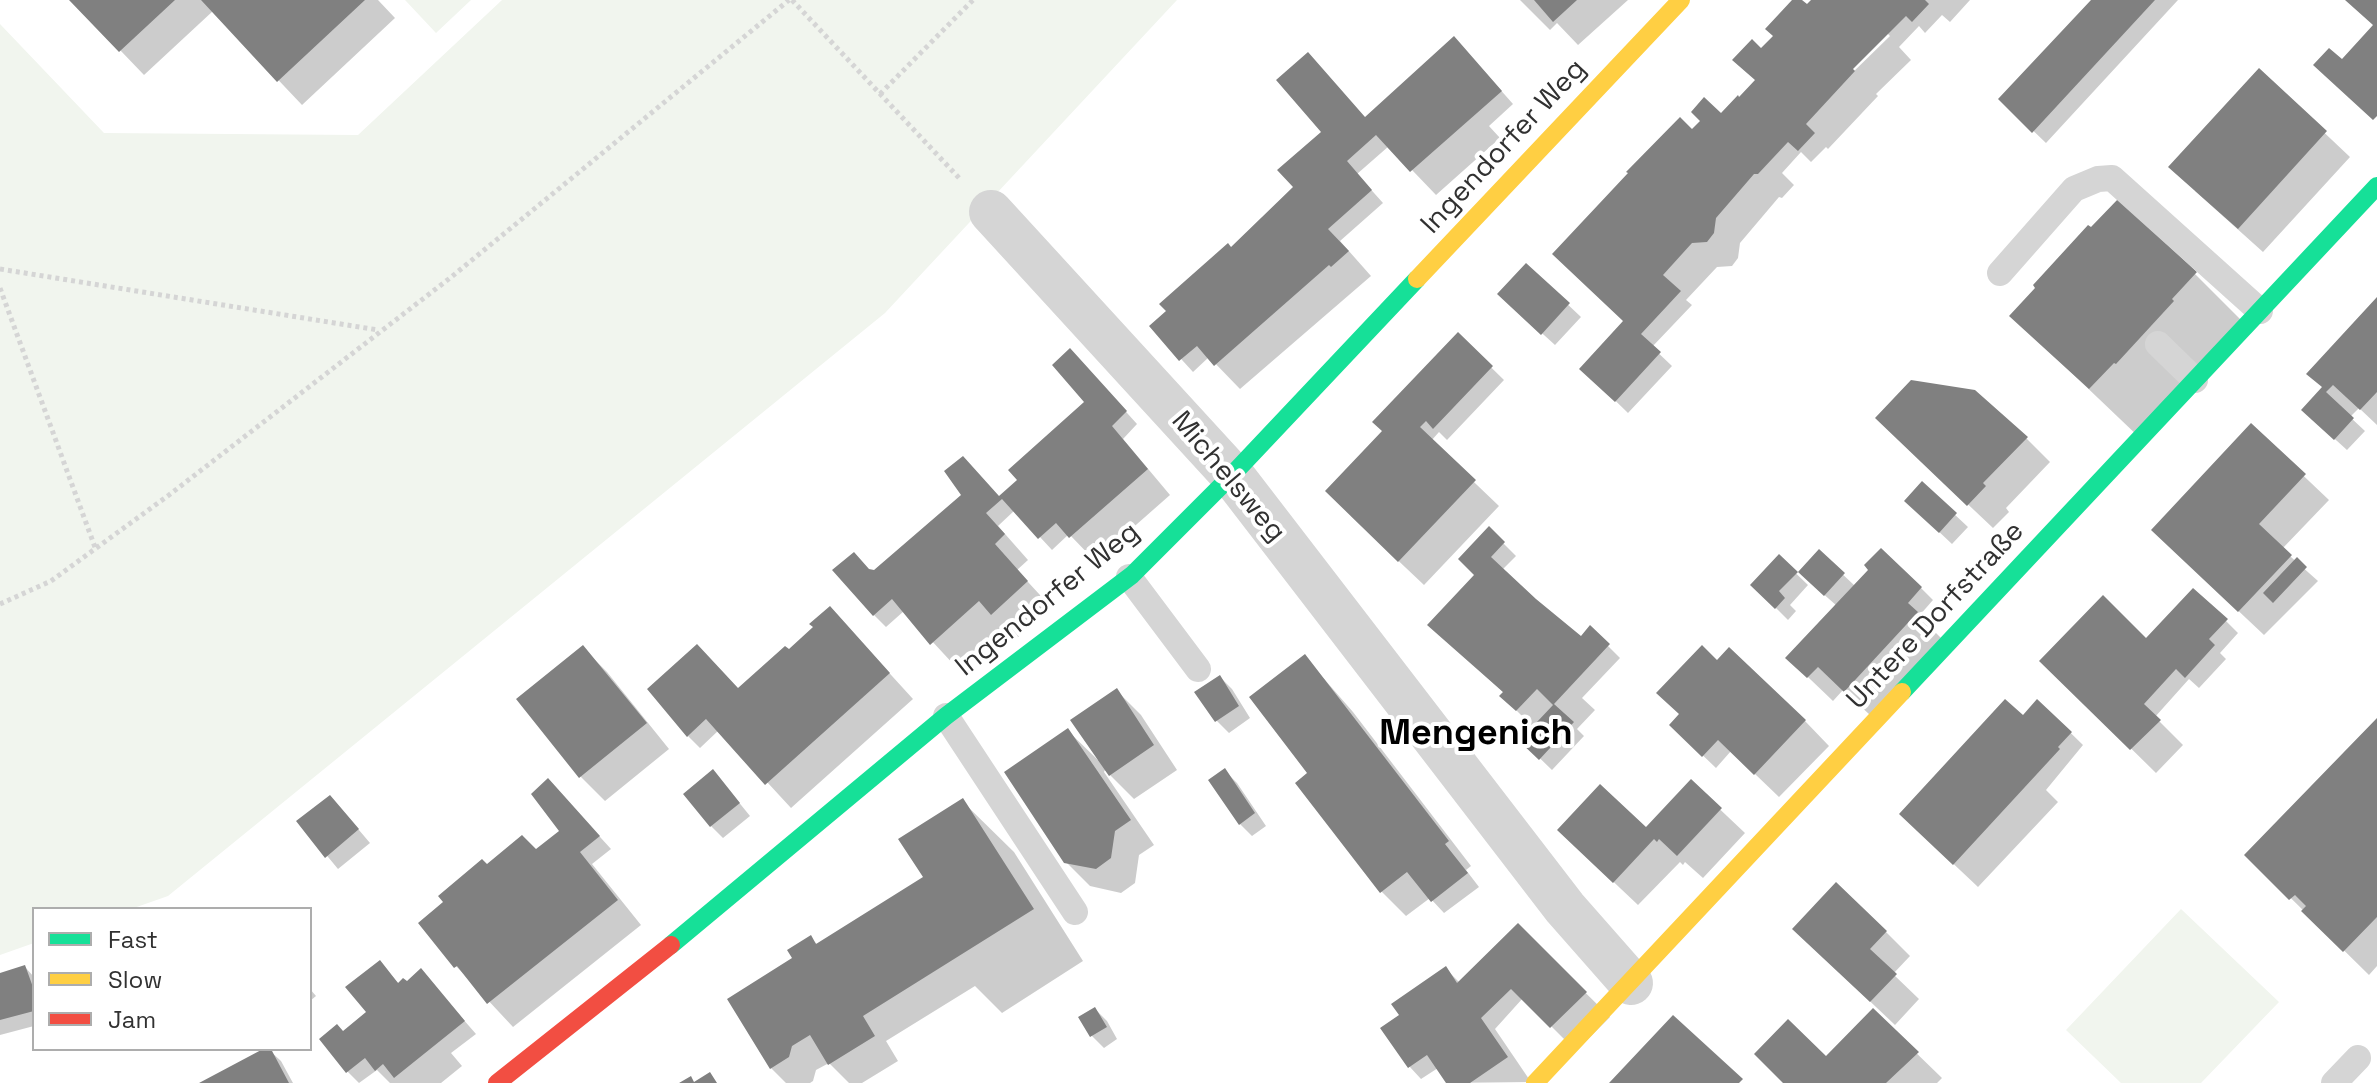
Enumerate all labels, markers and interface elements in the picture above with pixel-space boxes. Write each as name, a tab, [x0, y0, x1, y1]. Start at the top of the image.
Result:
street label: Ingendorfer Weg	[1415, 53, 1593, 241]
street label: Michelsweg	[1164, 405, 1292, 549]
street label: Untere Dorfstraße	[1840, 515, 2032, 717]
street label: Ingendorfer Weg	[949, 516, 1147, 684]
district label: Mengenich	[1379, 712, 1573, 756]
legend	[32, 907, 312, 1051]
text: Fast	[108, 924, 158, 955]
text: Slow	[108, 964, 162, 995]
text: Jam	[108, 1004, 156, 1035]

